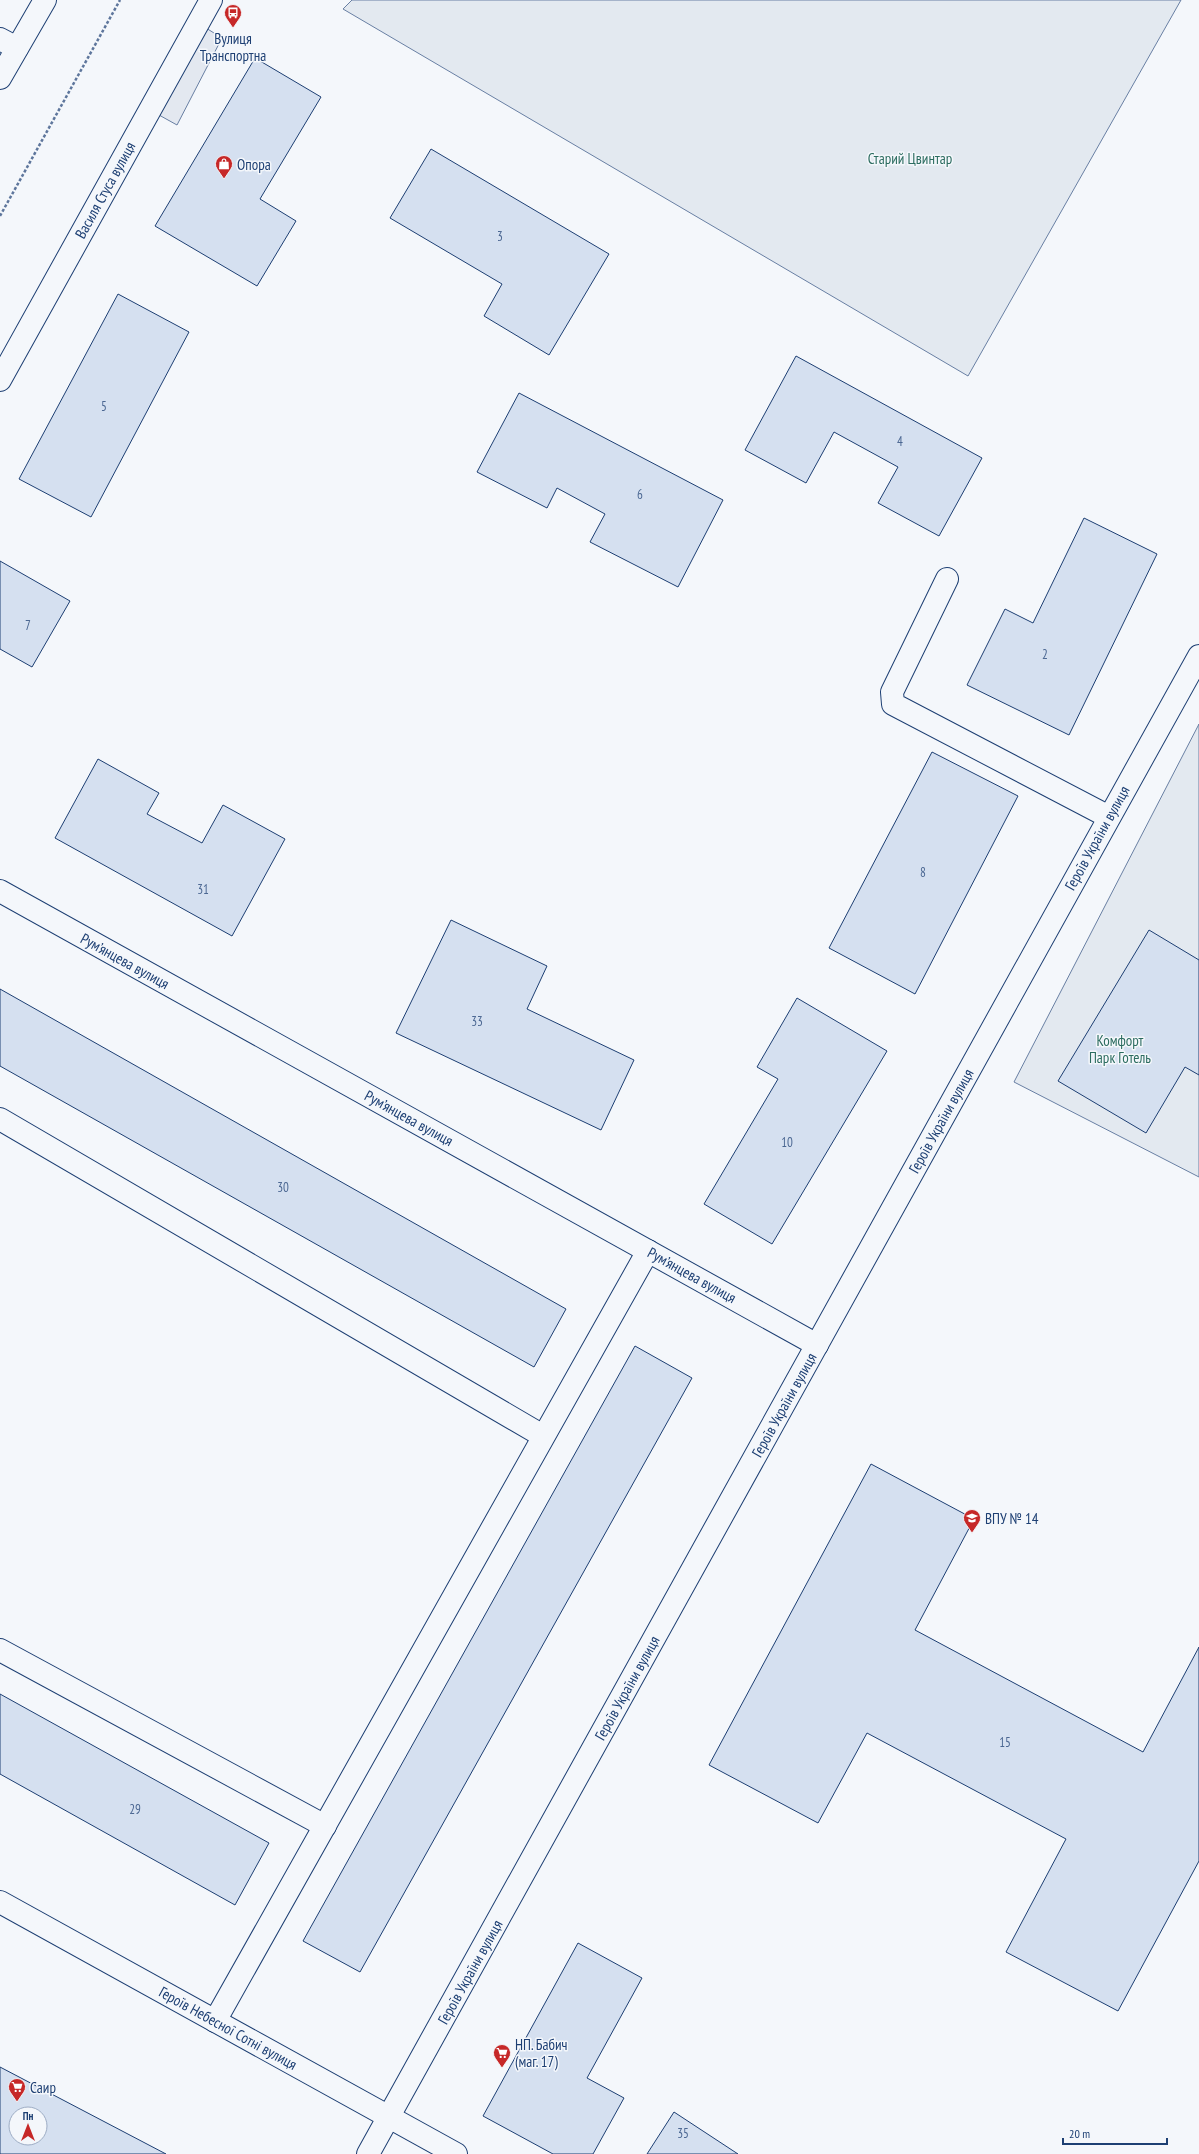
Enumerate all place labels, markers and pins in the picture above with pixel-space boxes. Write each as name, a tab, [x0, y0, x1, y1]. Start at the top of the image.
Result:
bus stop icon: Вулиця Транспортна	[223, 3, 243, 28]
place label: Вулиця Транспортна	[200, 29, 266, 65]
shop icon: Опора	[214, 154, 234, 179]
place label: Опора	[237, 155, 271, 174]
school or university icon: ВПУ № 14	[962, 1508, 982, 1533]
place label: ВПУ № 14	[985, 1509, 1039, 1528]
place label: НП. Бабич (маг. 17)	[515, 2035, 568, 2071]
supermarket icon: НП. Бабич (маг. 17)	[492, 2043, 512, 2068]
supermarket icon: Саир	[7, 2077, 27, 2102]
place label: Саир	[30, 2078, 56, 2097]

